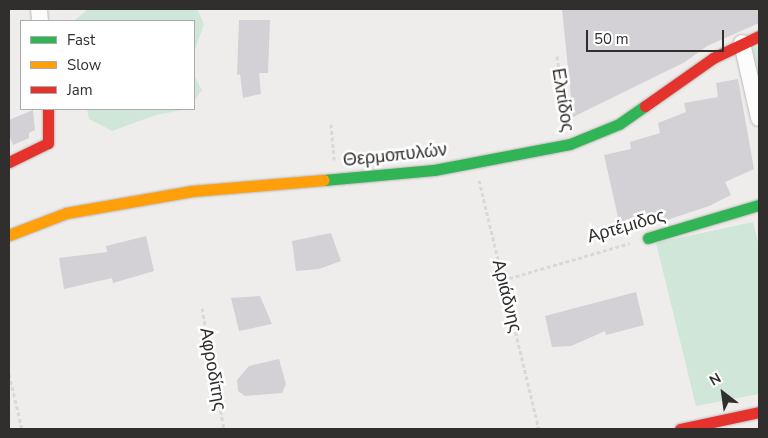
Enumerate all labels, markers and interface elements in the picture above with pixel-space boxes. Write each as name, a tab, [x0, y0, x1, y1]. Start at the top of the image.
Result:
legend	[20, 20, 195, 110]
scale bar	[588, 20, 726, 52]
text: 50 m	[594, 29, 629, 49]
text: Fast	[67, 30, 95, 50]
text: Slow	[67, 55, 101, 75]
street label: Ελπίδος	[547, 67, 579, 133]
text: Jam	[67, 80, 93, 100]
street label: Θερμοπυλών	[342, 139, 448, 171]
street label: Αρτέμιδος	[585, 205, 667, 247]
street label: Αριάδνης	[488, 257, 526, 335]
street label: Αφροδίτης	[195, 326, 231, 412]
north arrow	[698, 368, 748, 418]
text: N	[706, 369, 725, 390]

